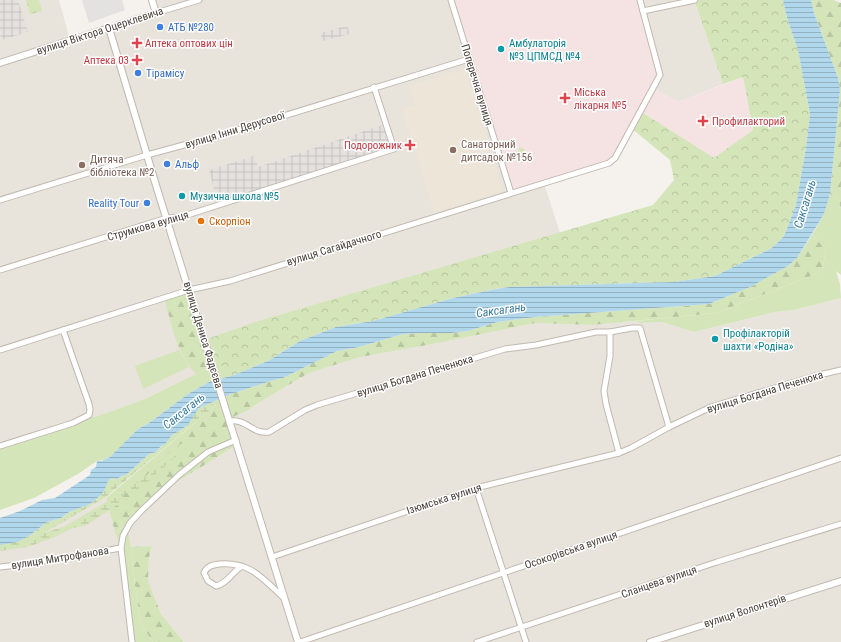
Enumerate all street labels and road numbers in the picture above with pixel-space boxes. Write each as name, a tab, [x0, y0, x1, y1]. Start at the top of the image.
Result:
street label: вулиця Віктора Оцерклевича	[35, 4, 165, 58]
street label: Поперечна вулиця	[458, 43, 496, 127]
street label: вулиця Інни Дерусової	[184, 108, 288, 151]
street label: Струмкова вулиця	[106, 208, 190, 244]
street label: вулиця Сагайдачного	[285, 227, 383, 269]
street label: вулиця Дениса Фадєєва	[181, 280, 225, 390]
street label: вулиця Богдана Печенюка	[355, 352, 475, 400]
street label: вулиця Богдана Печенюка	[705, 368, 825, 416]
street label: Ізюмська вулиця	[405, 481, 483, 517]
street label: Осокорівська вулиця	[523, 528, 619, 572]
street label: вулиця Митрофанова	[10, 544, 110, 572]
street label: Сланцева вулиця	[619, 563, 699, 601]
street label: вулиця Волонтерів	[702, 592, 788, 630]

